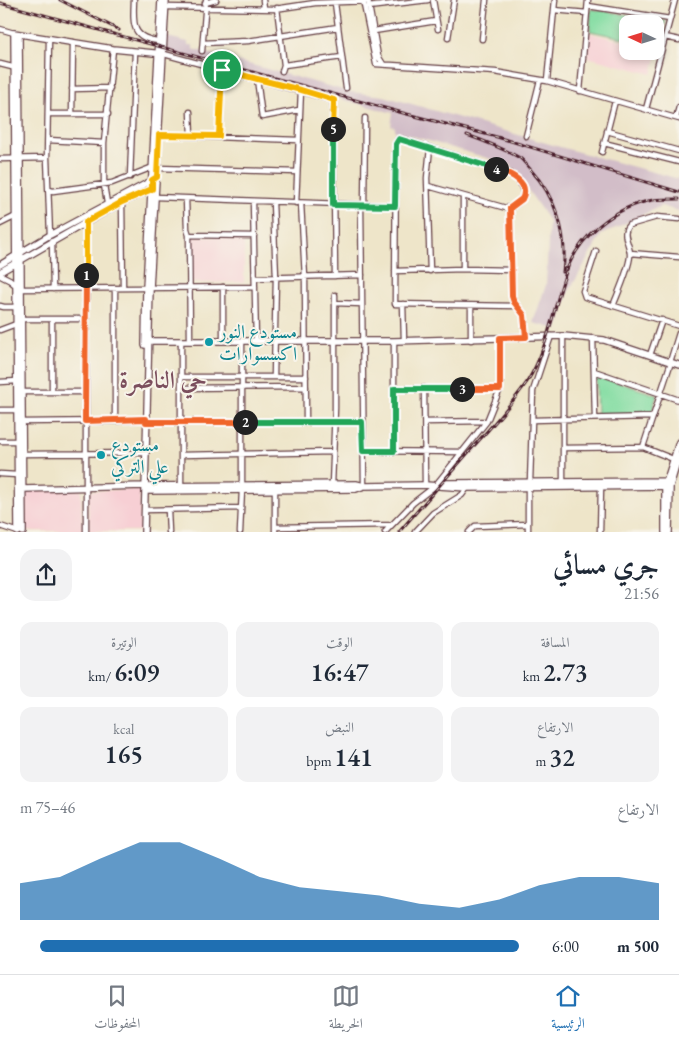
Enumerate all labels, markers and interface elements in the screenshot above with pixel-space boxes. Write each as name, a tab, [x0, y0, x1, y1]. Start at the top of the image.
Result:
north arrow	[619, 15, 664, 60]
map controls	[619, 15, 664, 60]
pin	[201, 49, 243, 91]
icon: arrive	[208, 56, 236, 84]
pin: 5	[320, 116, 346, 142]
text: 5	[330, 120, 337, 138]
pin: 4	[484, 156, 508, 182]
text: 4	[493, 160, 500, 178]
pin: 1	[74, 262, 98, 288]
text: 1	[83, 266, 90, 284]
place label: مستودع النور اكسسوارات	[217, 319, 297, 366]
marker: مستودع النور اكسسوارات	[203, 336, 215, 348]
district label: حي الناصرة	[119, 364, 207, 399]
pin: 3	[450, 376, 474, 402]
text: 3	[459, 380, 466, 398]
pin: 2	[232, 410, 258, 434]
text: 2	[242, 413, 249, 431]
place label: مستودع علي التركي	[111, 432, 169, 485]
marker: مستودع علي التركي	[95, 449, 107, 461]
text: جري مسائي	[553, 546, 659, 582]
button: share	[20, 549, 72, 601]
text: 21:56	[624, 583, 659, 604]
text: الوتيرة	[111, 633, 137, 651]
text: الوقت	[326, 633, 353, 651]
text: المسافة	[541, 633, 569, 651]
text: 6:09	[114, 656, 159, 688]
text: 16:47	[310, 656, 369, 688]
text: 2.73	[543, 656, 588, 688]
text: /km	[88, 667, 114, 685]
text: km	[523, 667, 543, 685]
text: النبض	[325, 718, 354, 736]
text: الارتفاع	[537, 718, 573, 736]
text: kcal	[113, 720, 134, 738]
text: 165	[105, 738, 143, 770]
text: 141	[334, 741, 373, 773]
text: 32	[549, 741, 575, 773]
text: bpm	[306, 752, 334, 770]
text: m	[535, 752, 549, 770]
text: 46–75 m	[20, 797, 75, 818]
text: الارتفاع	[617, 799, 659, 820]
text: 6:00	[552, 936, 579, 957]
text: 500 m	[617, 936, 659, 957]
tab: المحفوظات	[94, 982, 140, 1037]
tab: الخريطة	[329, 982, 363, 1037]
tab: الرئيسية	[551, 982, 585, 1037]

